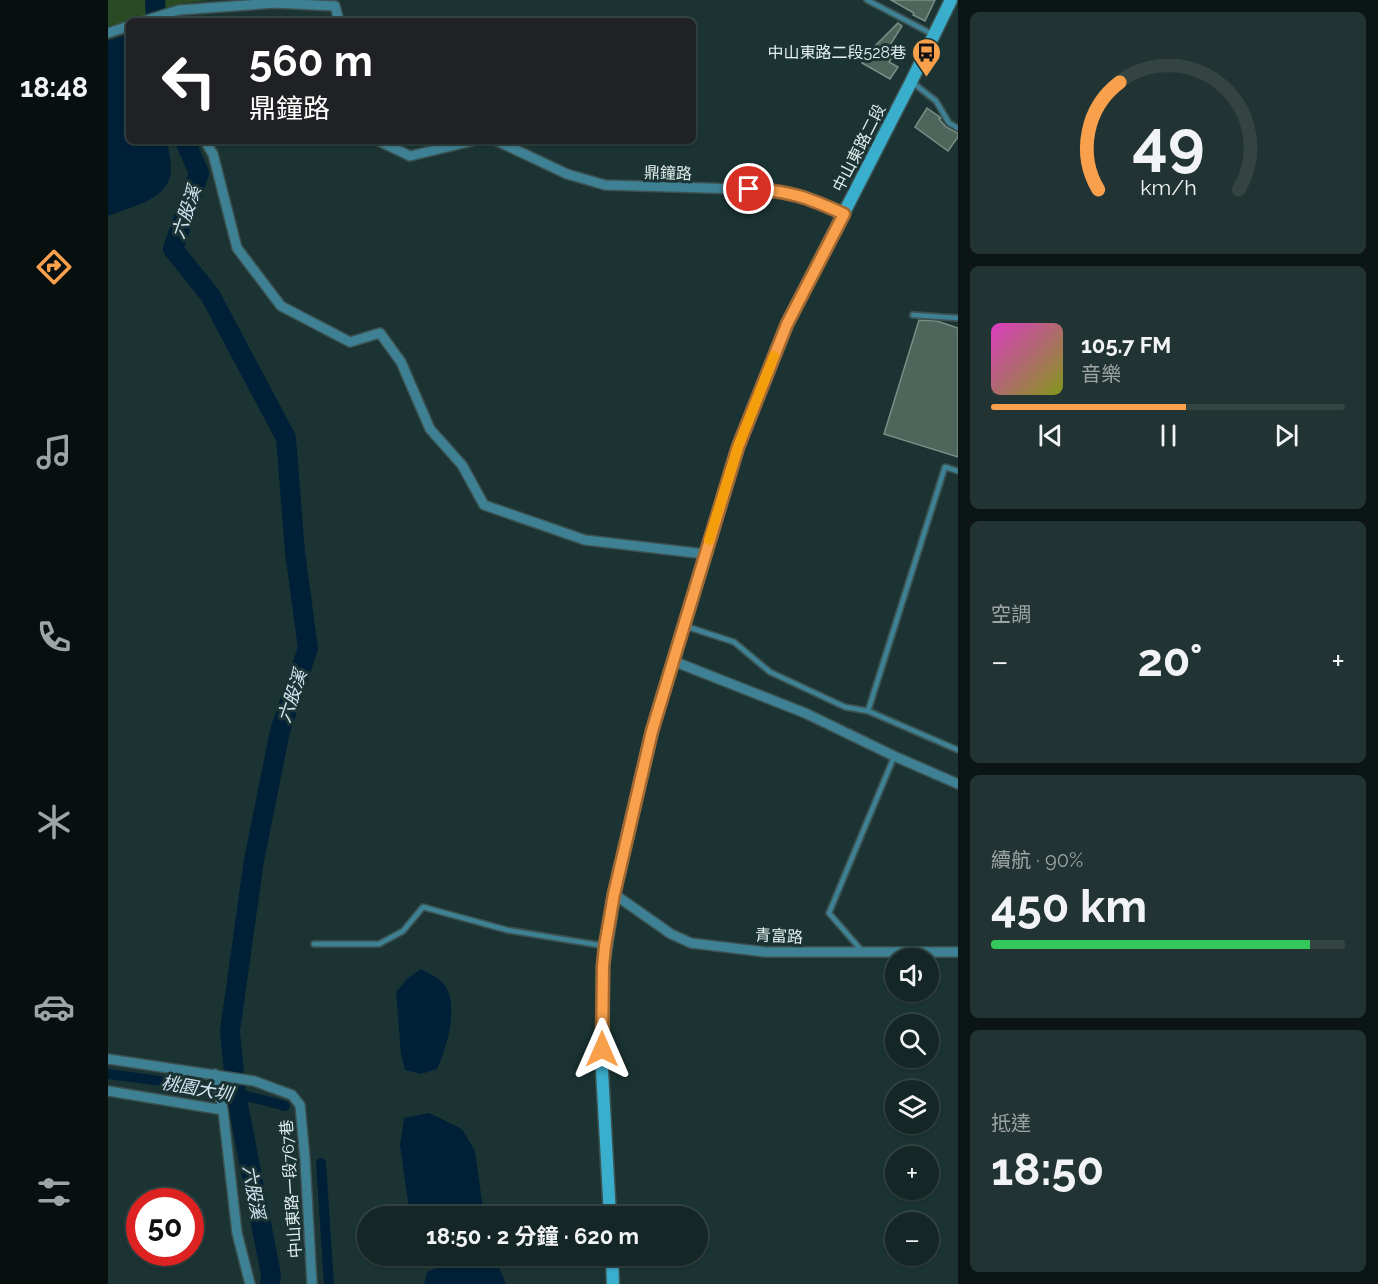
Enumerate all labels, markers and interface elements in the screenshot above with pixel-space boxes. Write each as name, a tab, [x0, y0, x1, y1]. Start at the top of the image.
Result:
bus stop icon: 中山東路二段528巷	[911, 36, 943, 78]
text: 560 m	[249, 37, 373, 86]
icon: left	[150, 42, 228, 120]
place label: 中山東路二段528巷	[767, 43, 906, 62]
text: 18:48	[20, 72, 88, 103]
text: 鼎鐘路	[249, 93, 330, 124]
street label: 中山東路二段	[829, 101, 889, 195]
text: 49	[1132, 105, 1204, 179]
street label: 鼎鐘路	[644, 163, 692, 183]
pin	[723, 163, 774, 214]
icon: arrive	[732, 172, 765, 205]
text: km/h	[1140, 176, 1196, 201]
water label: 六股溪	[167, 180, 206, 241]
icon: directions	[33, 246, 75, 288]
text: 105.7 FM	[1081, 332, 1171, 358]
text: 音樂	[1081, 362, 1121, 386]
icon: previous	[1034, 419, 1067, 452]
icon: pause	[1152, 419, 1185, 452]
icon: next	[1270, 419, 1303, 452]
icon: music	[33, 431, 75, 473]
text: 空調	[991, 602, 1031, 626]
icon: phone	[33, 616, 75, 658]
text: 20°	[1137, 634, 1203, 687]
text: −	[991, 642, 1009, 681]
text: +	[1331, 642, 1345, 681]
water label: 六股溪	[273, 664, 312, 725]
icon: climate	[33, 801, 75, 843]
text: 續航 · 90%	[991, 848, 1083, 872]
text: 450 km	[991, 880, 1147, 933]
street label: 青富路	[755, 925, 803, 947]
map controls	[885, 948, 939, 1266]
button: sound	[885, 948, 939, 1002]
icon: car	[33, 986, 75, 1028]
button: search	[885, 1014, 939, 1068]
position arrow	[570, 1017, 634, 1081]
water label: 桃園大圳	[160, 1071, 237, 1105]
button: layers	[885, 1080, 939, 1134]
text: 抵達	[991, 1111, 1031, 1135]
street label: 中山東路一段767巷	[277, 1119, 305, 1259]
text: 18:50	[991, 1143, 1104, 1196]
button: +	[885, 1146, 939, 1200]
water label: 六股溪	[239, 1164, 270, 1223]
icon: filters	[33, 1171, 75, 1213]
speed limit sign: 50	[126, 1188, 204, 1266]
button: −	[885, 1212, 939, 1266]
text: 18:50 · 2 分鐘 · 620 m	[426, 1223, 639, 1249]

